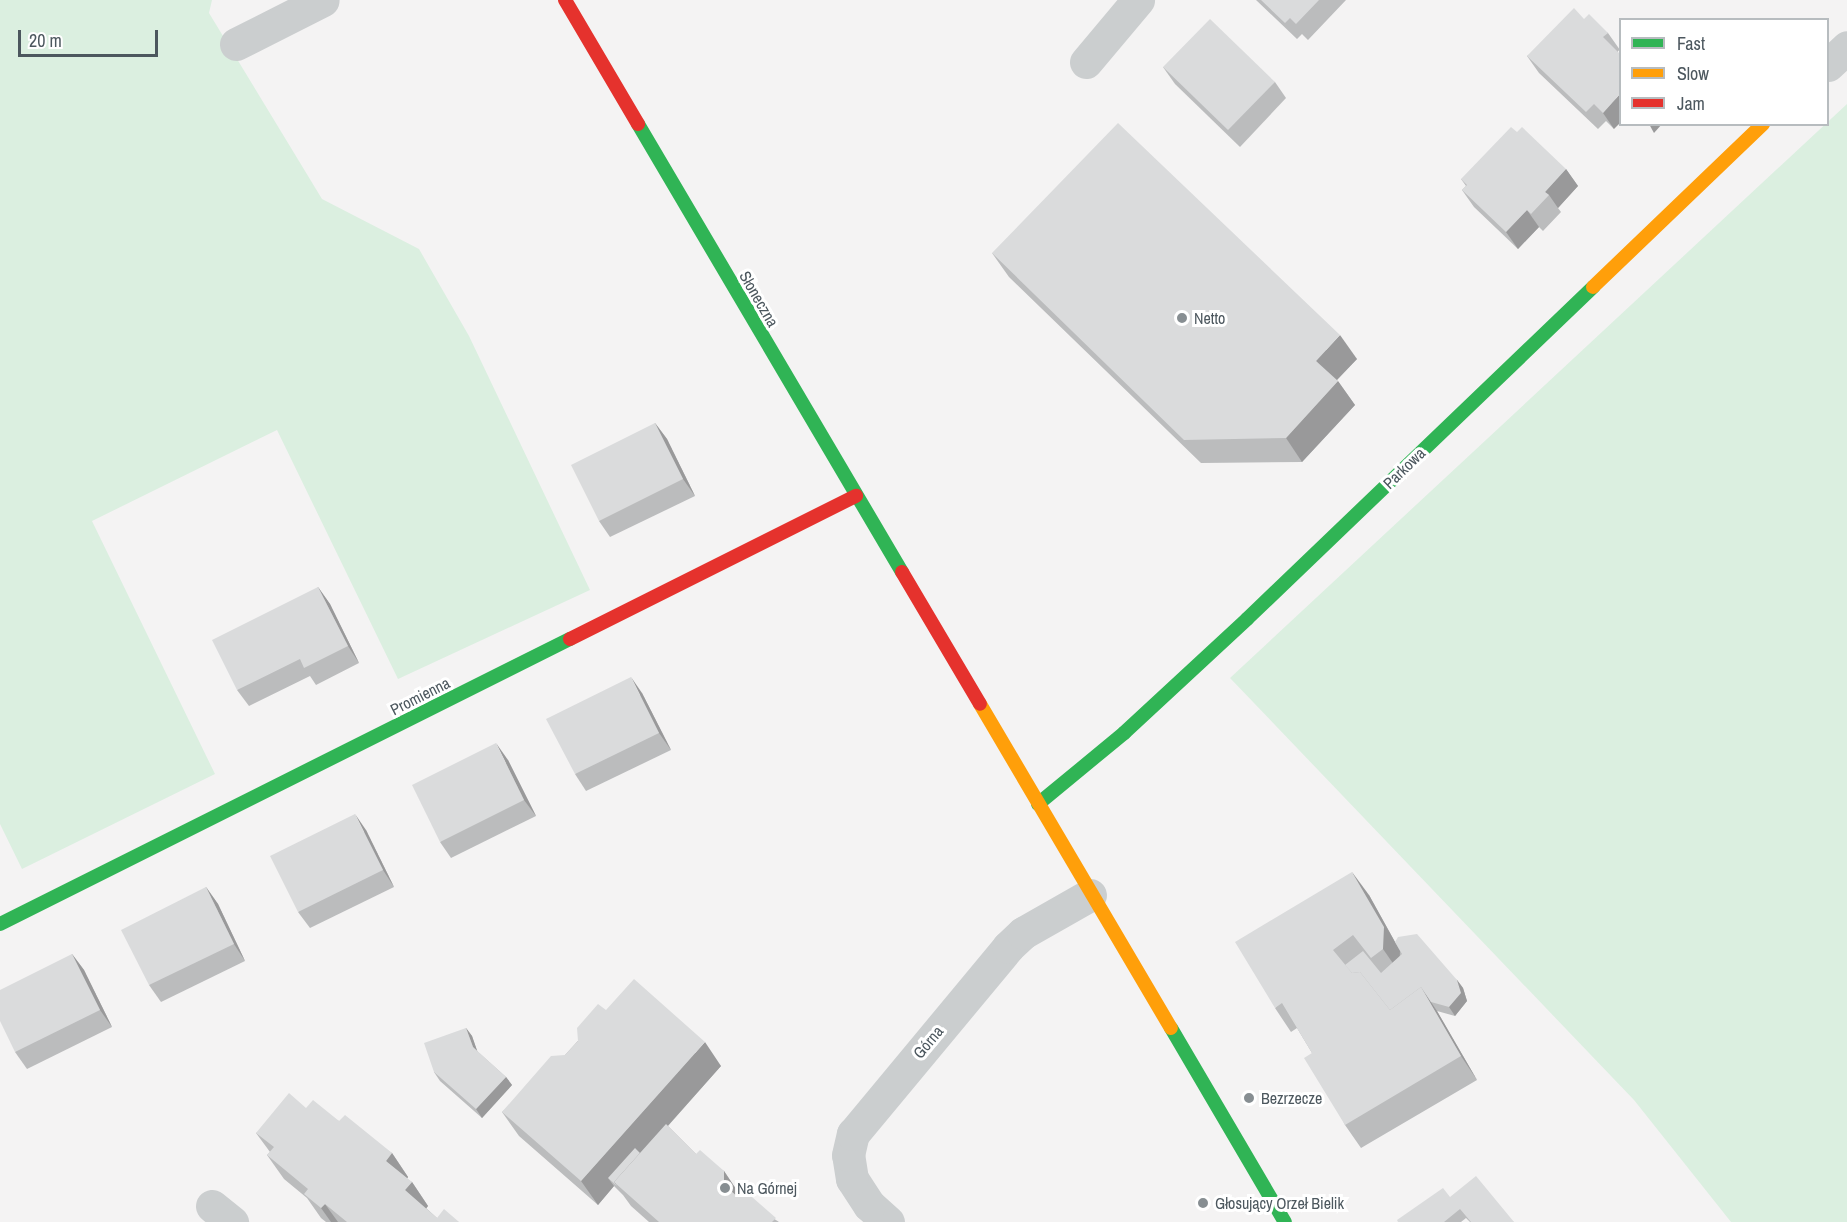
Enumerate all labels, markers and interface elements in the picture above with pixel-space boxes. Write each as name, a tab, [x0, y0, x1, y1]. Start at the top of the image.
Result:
scale bar	[21, 18, 160, 56]
legend	[1619, 18, 1829, 126]
text: 20 m	[29, 28, 62, 53]
text: Fast	[1677, 31, 1705, 56]
text: Slow	[1677, 61, 1709, 86]
text: Jam	[1677, 91, 1705, 116]
street label: Słoneczna	[735, 268, 783, 330]
place label: Netto	[1194, 308, 1225, 328]
marker: Netto	[1175, 311, 1189, 325]
street label: Parkowa	[1379, 443, 1429, 493]
street label: Promienna	[387, 673, 453, 719]
street label: Górna	[909, 1022, 947, 1062]
place label: Bezrzecze	[1261, 1088, 1322, 1108]
marker: Bezrzecze	[1242, 1091, 1256, 1105]
place label: Na Górnej	[737, 1178, 797, 1198]
marker: Na Górnej	[718, 1181, 732, 1195]
place label: Głosujący Orzeł Bielik	[1215, 1193, 1344, 1213]
marker: Głosujący Orzeł Bielik	[1196, 1196, 1210, 1210]

